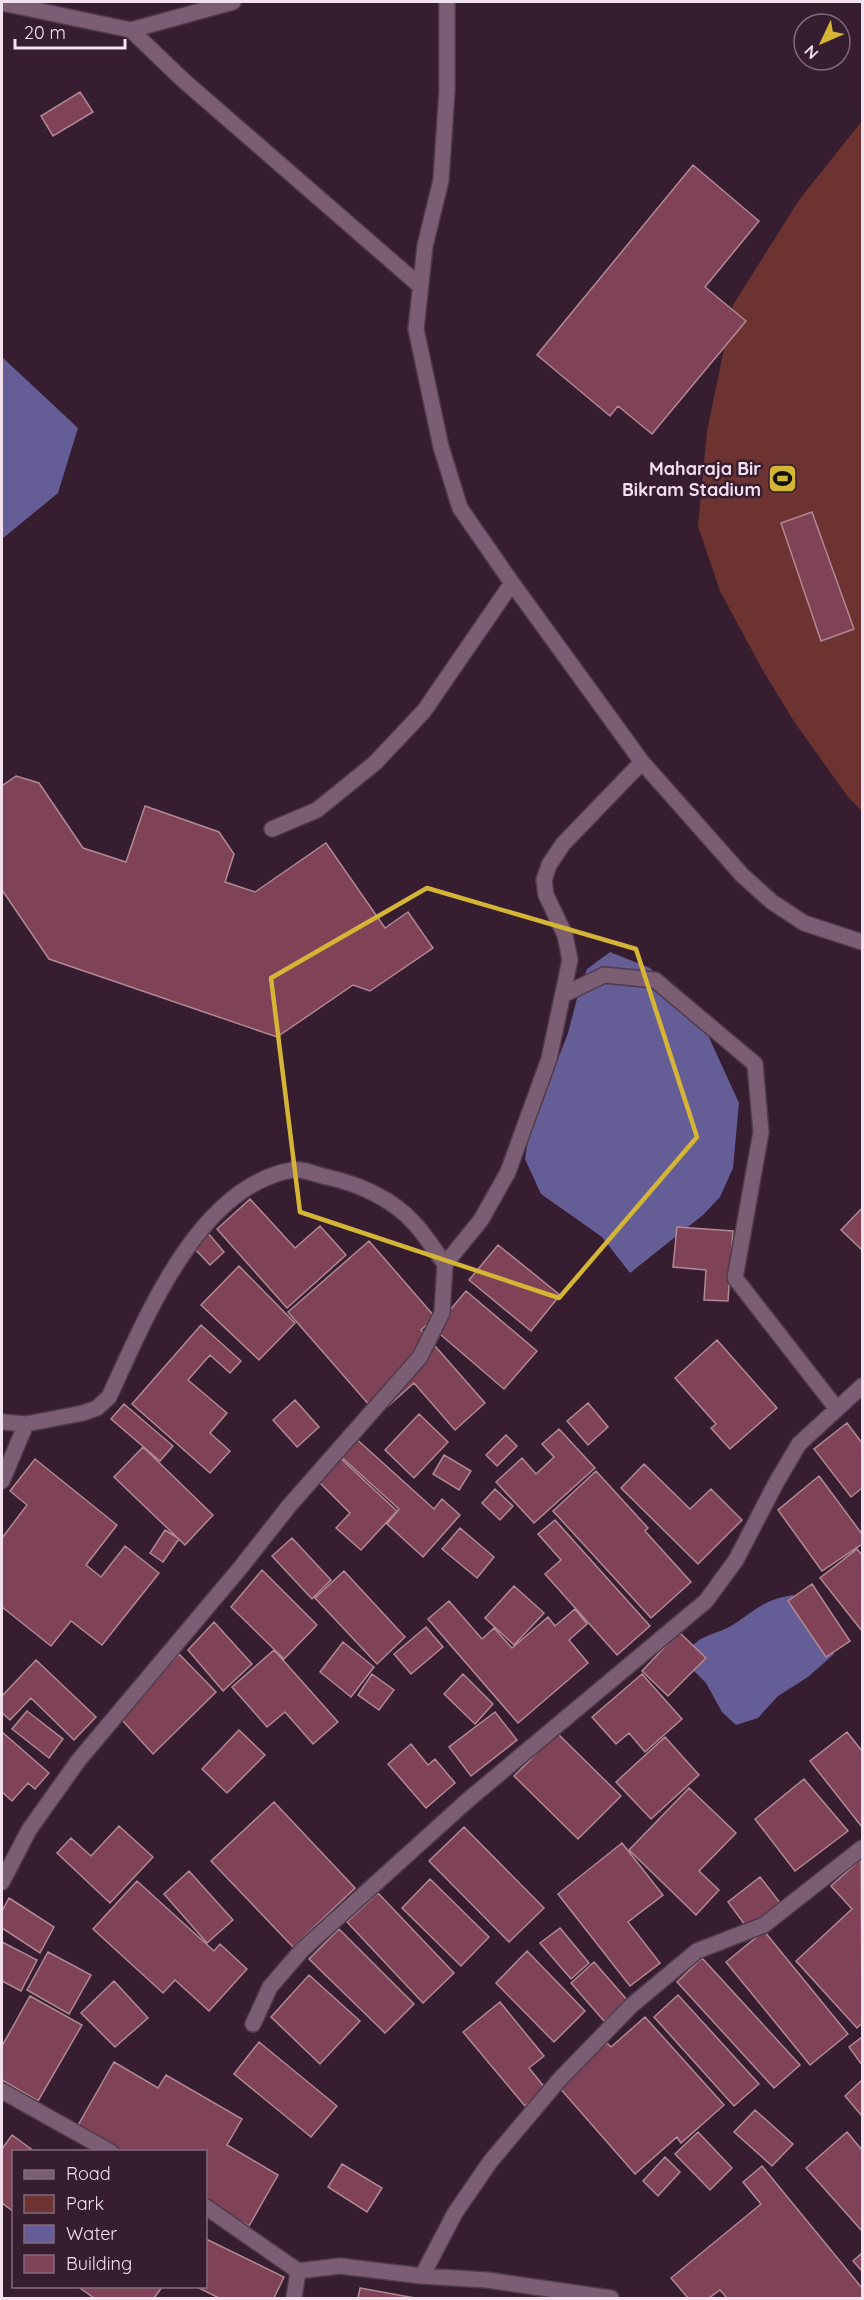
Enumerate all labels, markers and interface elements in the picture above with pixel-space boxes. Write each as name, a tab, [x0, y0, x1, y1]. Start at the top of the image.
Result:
scale bar	[15, 12, 124, 50]
north arrow	[792, 12, 852, 72]
text: 20 m	[24, 21, 66, 44]
text: N	[800, 41, 822, 64]
place label: Maharaja Bir Bikram Stadium	[622, 457, 761, 501]
sports icon: Maharaja Bir Bikram Stadium	[766, 463, 798, 495]
legend	[12, 2150, 207, 2288]
text: Road	[66, 2162, 111, 2185]
text: Park	[66, 2192, 104, 2215]
text: Water	[66, 2222, 117, 2245]
text: Building	[66, 2252, 132, 2275]

